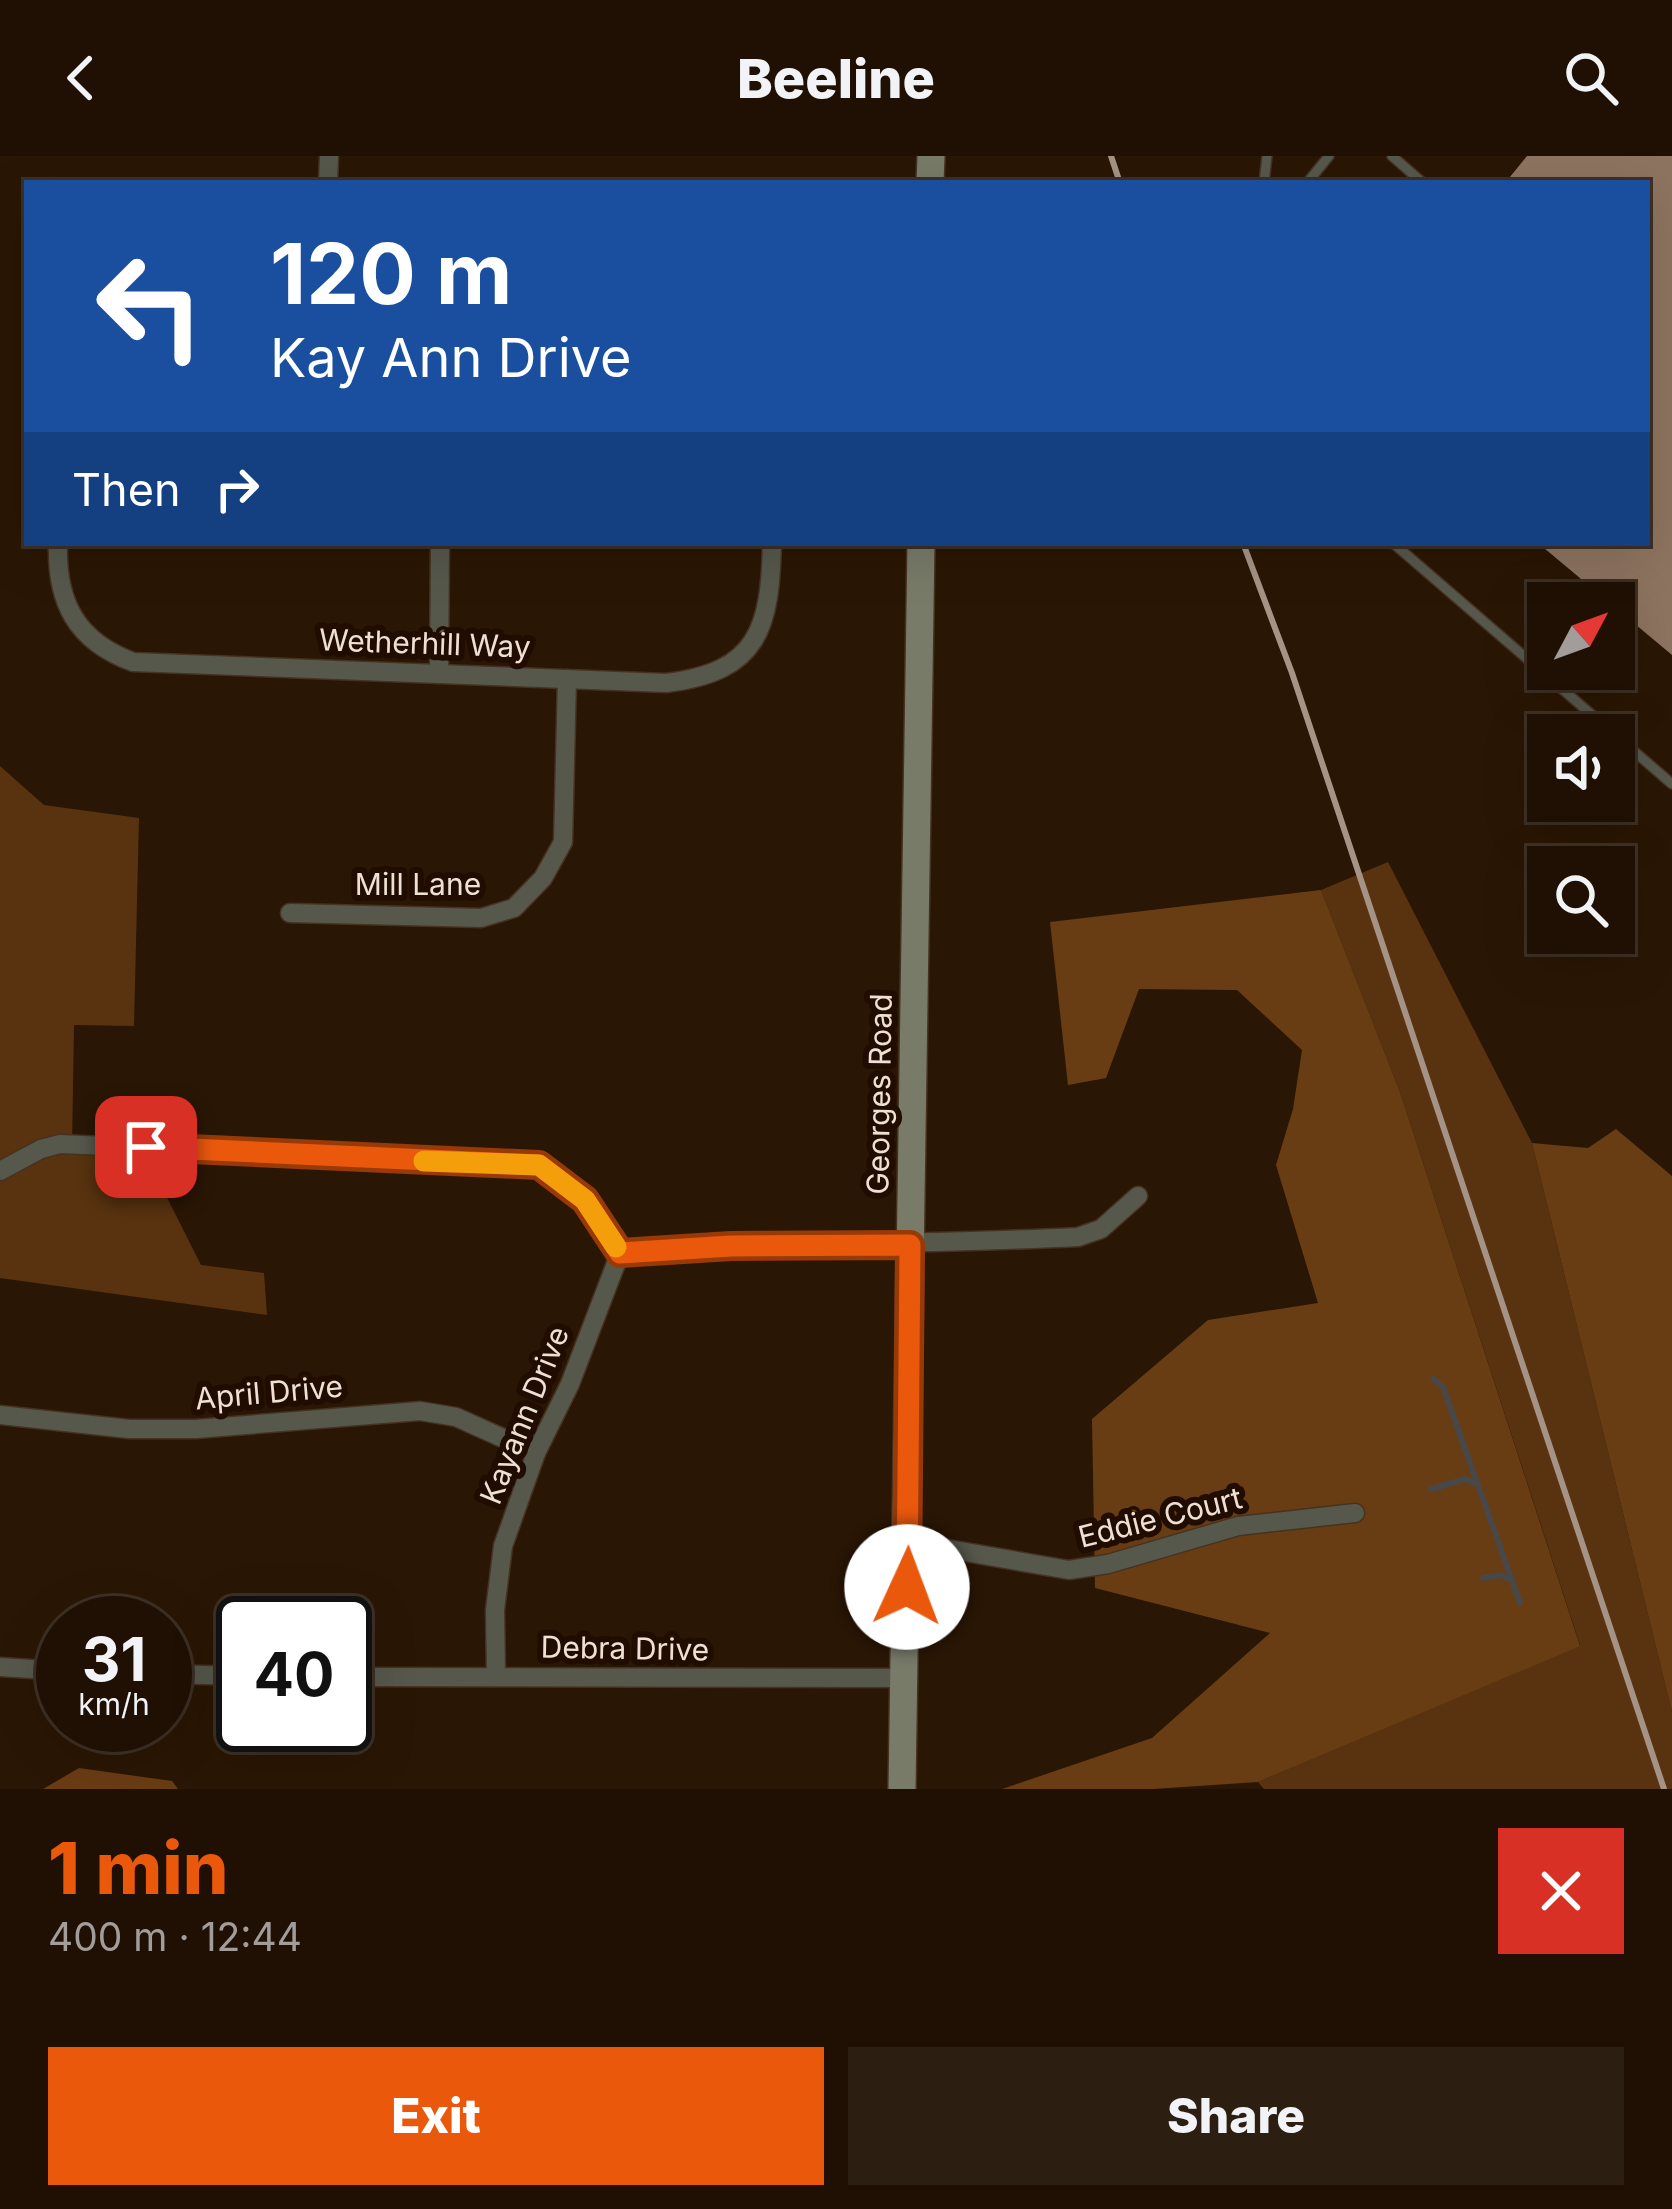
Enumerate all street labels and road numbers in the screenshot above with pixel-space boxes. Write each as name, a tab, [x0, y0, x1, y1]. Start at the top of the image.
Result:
street label: Wetherhill Way	[319, 621, 532, 665]
street label: Mill Lane	[355, 866, 481, 902]
street label: Georges Road	[859, 993, 899, 1195]
street label: Kayann Drive	[472, 1321, 576, 1509]
street label: April Drive	[194, 1368, 344, 1416]
street label: Eddie Court	[1075, 1479, 1246, 1555]
street label: Debra Drive	[540, 1629, 710, 1667]

